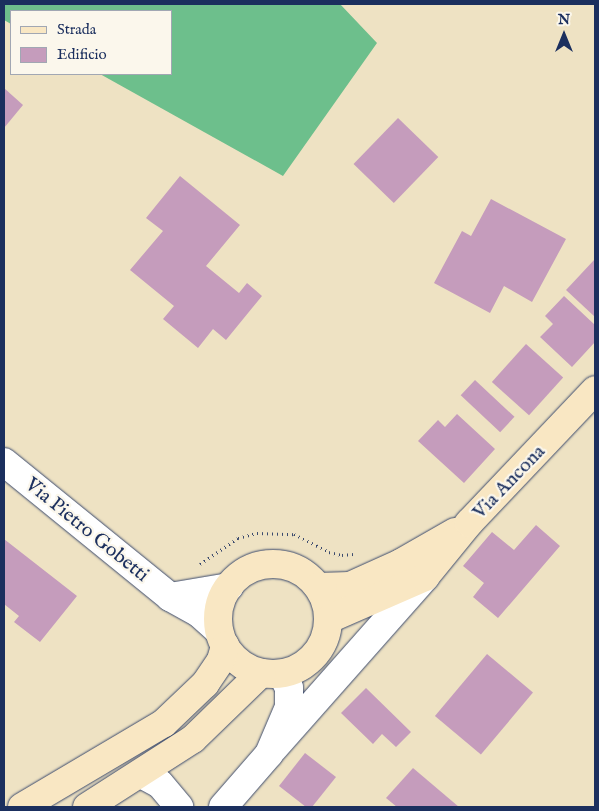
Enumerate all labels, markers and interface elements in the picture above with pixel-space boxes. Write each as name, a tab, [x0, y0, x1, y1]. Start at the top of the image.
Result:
legend	[10, 10, 172, 75]
north arrow	[539, 10, 589, 60]
text: N	[558, 11, 570, 29]
text: Strada	[57, 20, 96, 39]
text: Edificio	[57, 45, 107, 64]
street label: Via Ancona	[468, 440, 550, 524]
street label: Via Pietro Gobetti	[20, 473, 154, 587]

